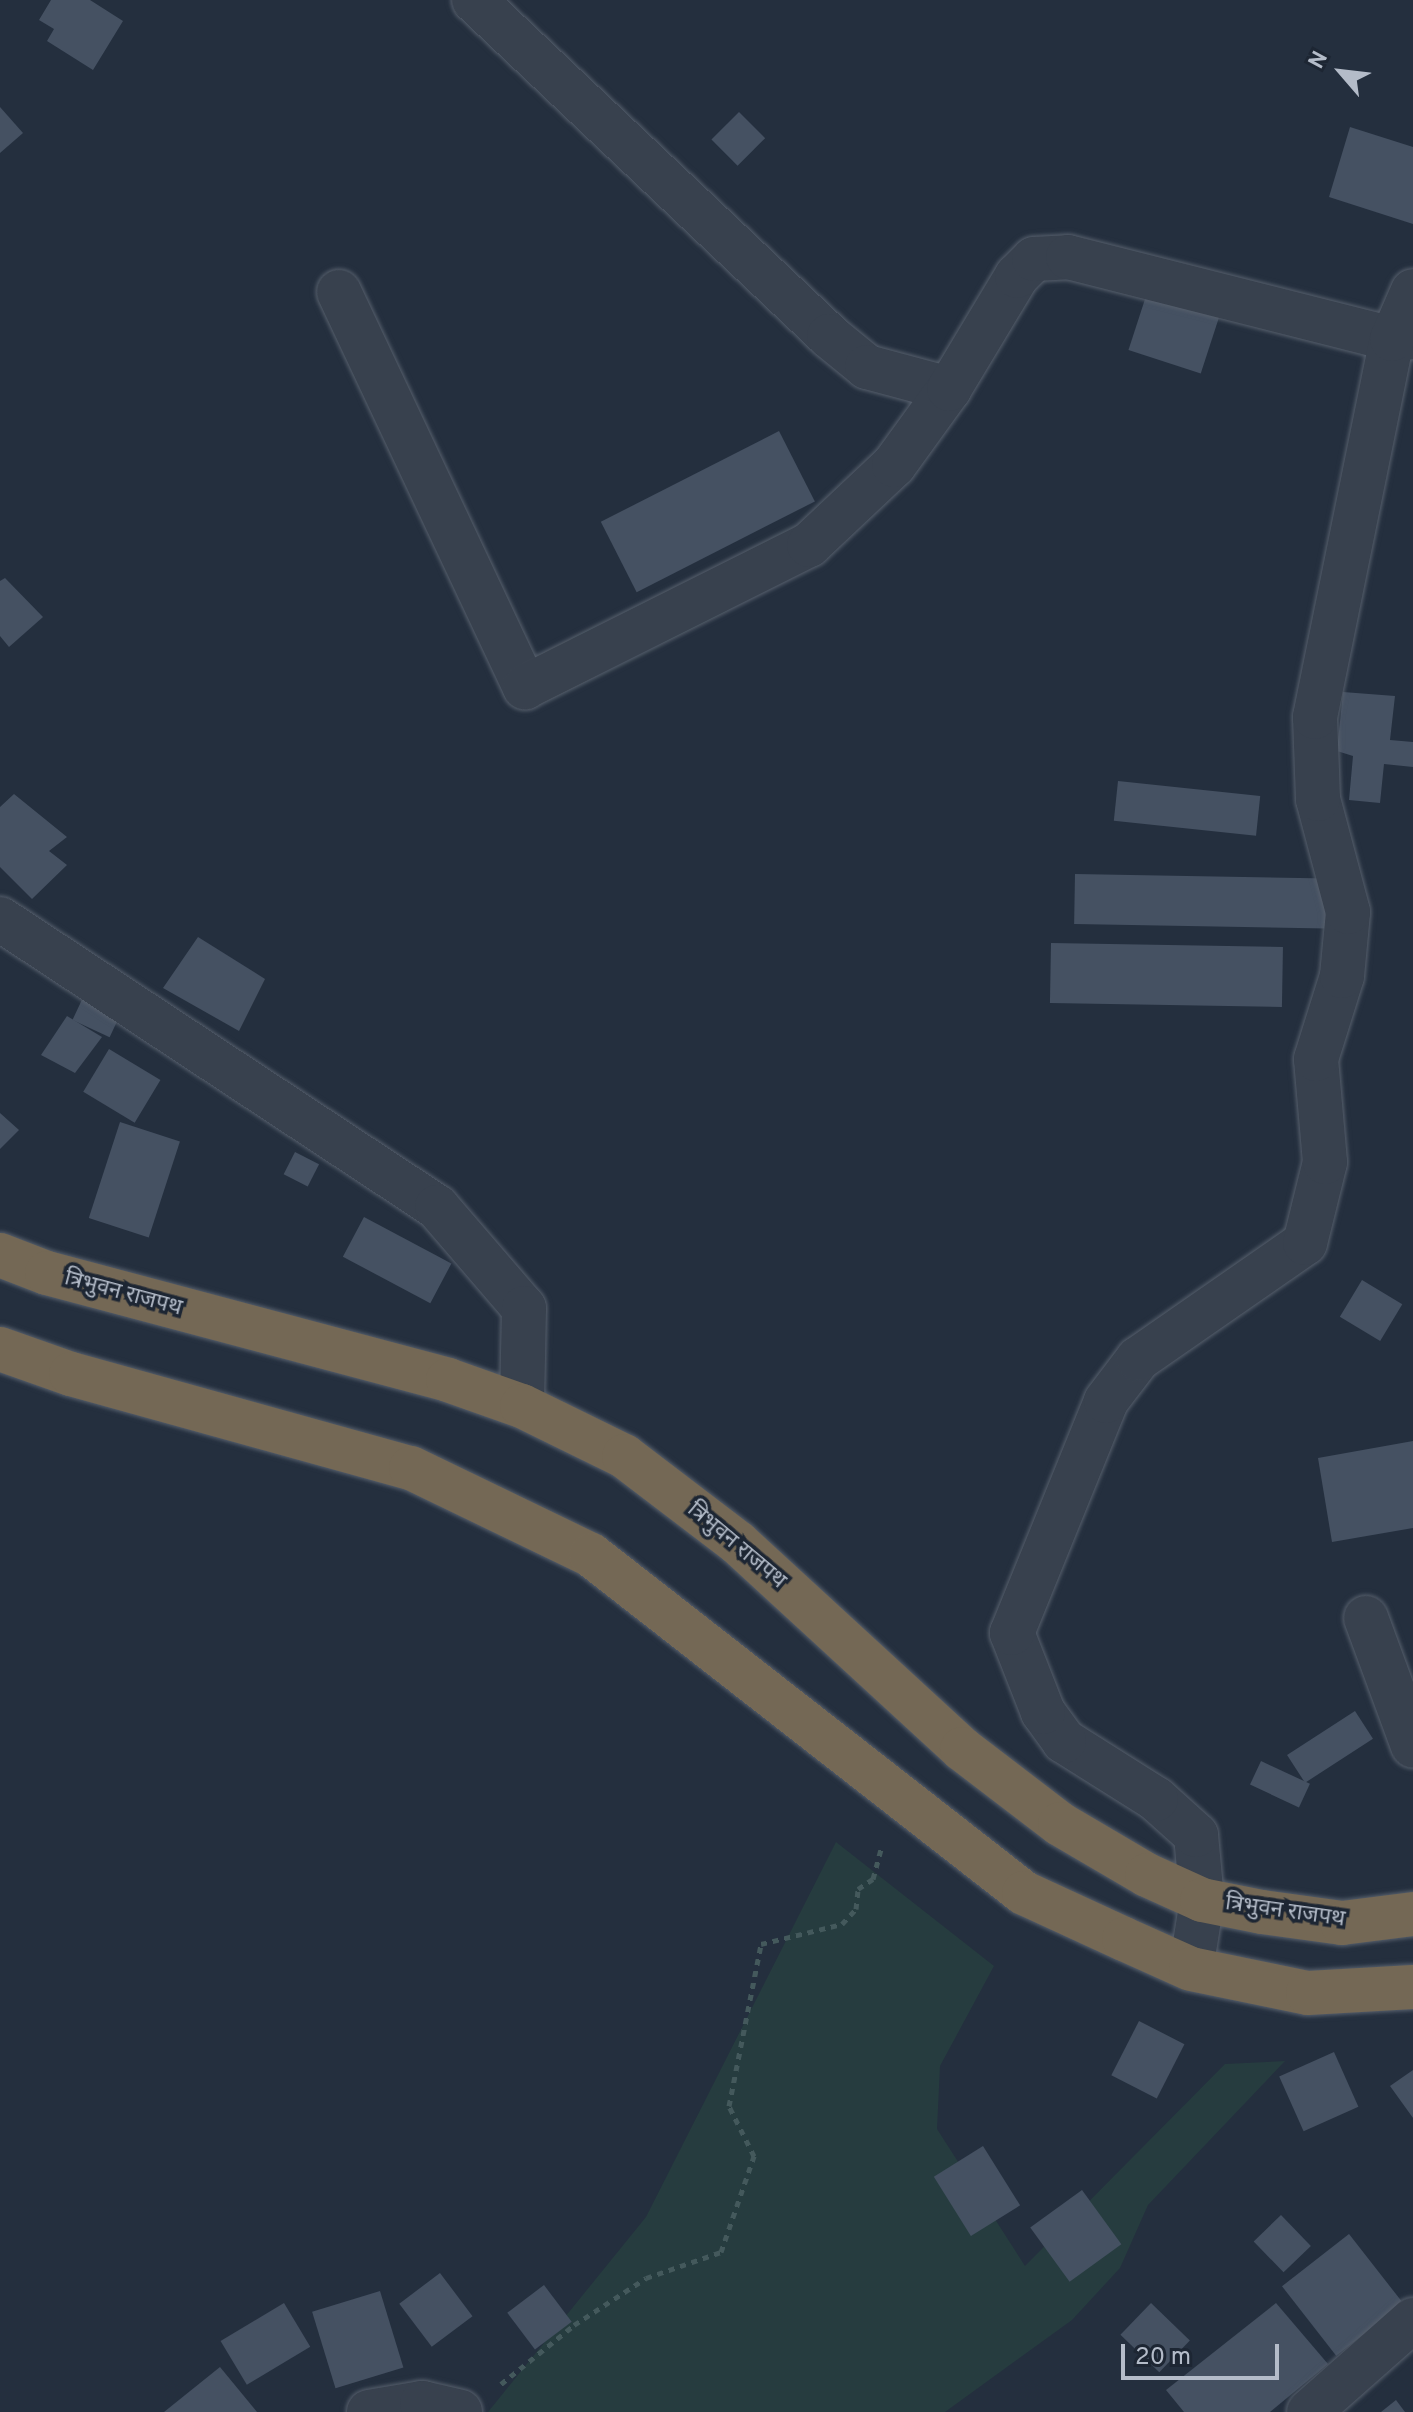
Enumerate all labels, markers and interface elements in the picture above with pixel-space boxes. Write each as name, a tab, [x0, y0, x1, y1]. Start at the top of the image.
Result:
north arrow	[1301, 32, 1381, 112]
text: N	[1304, 47, 1335, 74]
street label: त्रिभुवन राजपथ	[61, 1266, 185, 1322]
street label: त्रिभुवन राजपथ	[681, 1497, 791, 1595]
street label: त्रिभुवन राजपथ	[1224, 1891, 1346, 1933]
scale bar	[1125, 2328, 1283, 2378]
text: 20 m	[1135, 2343, 1191, 2373]

